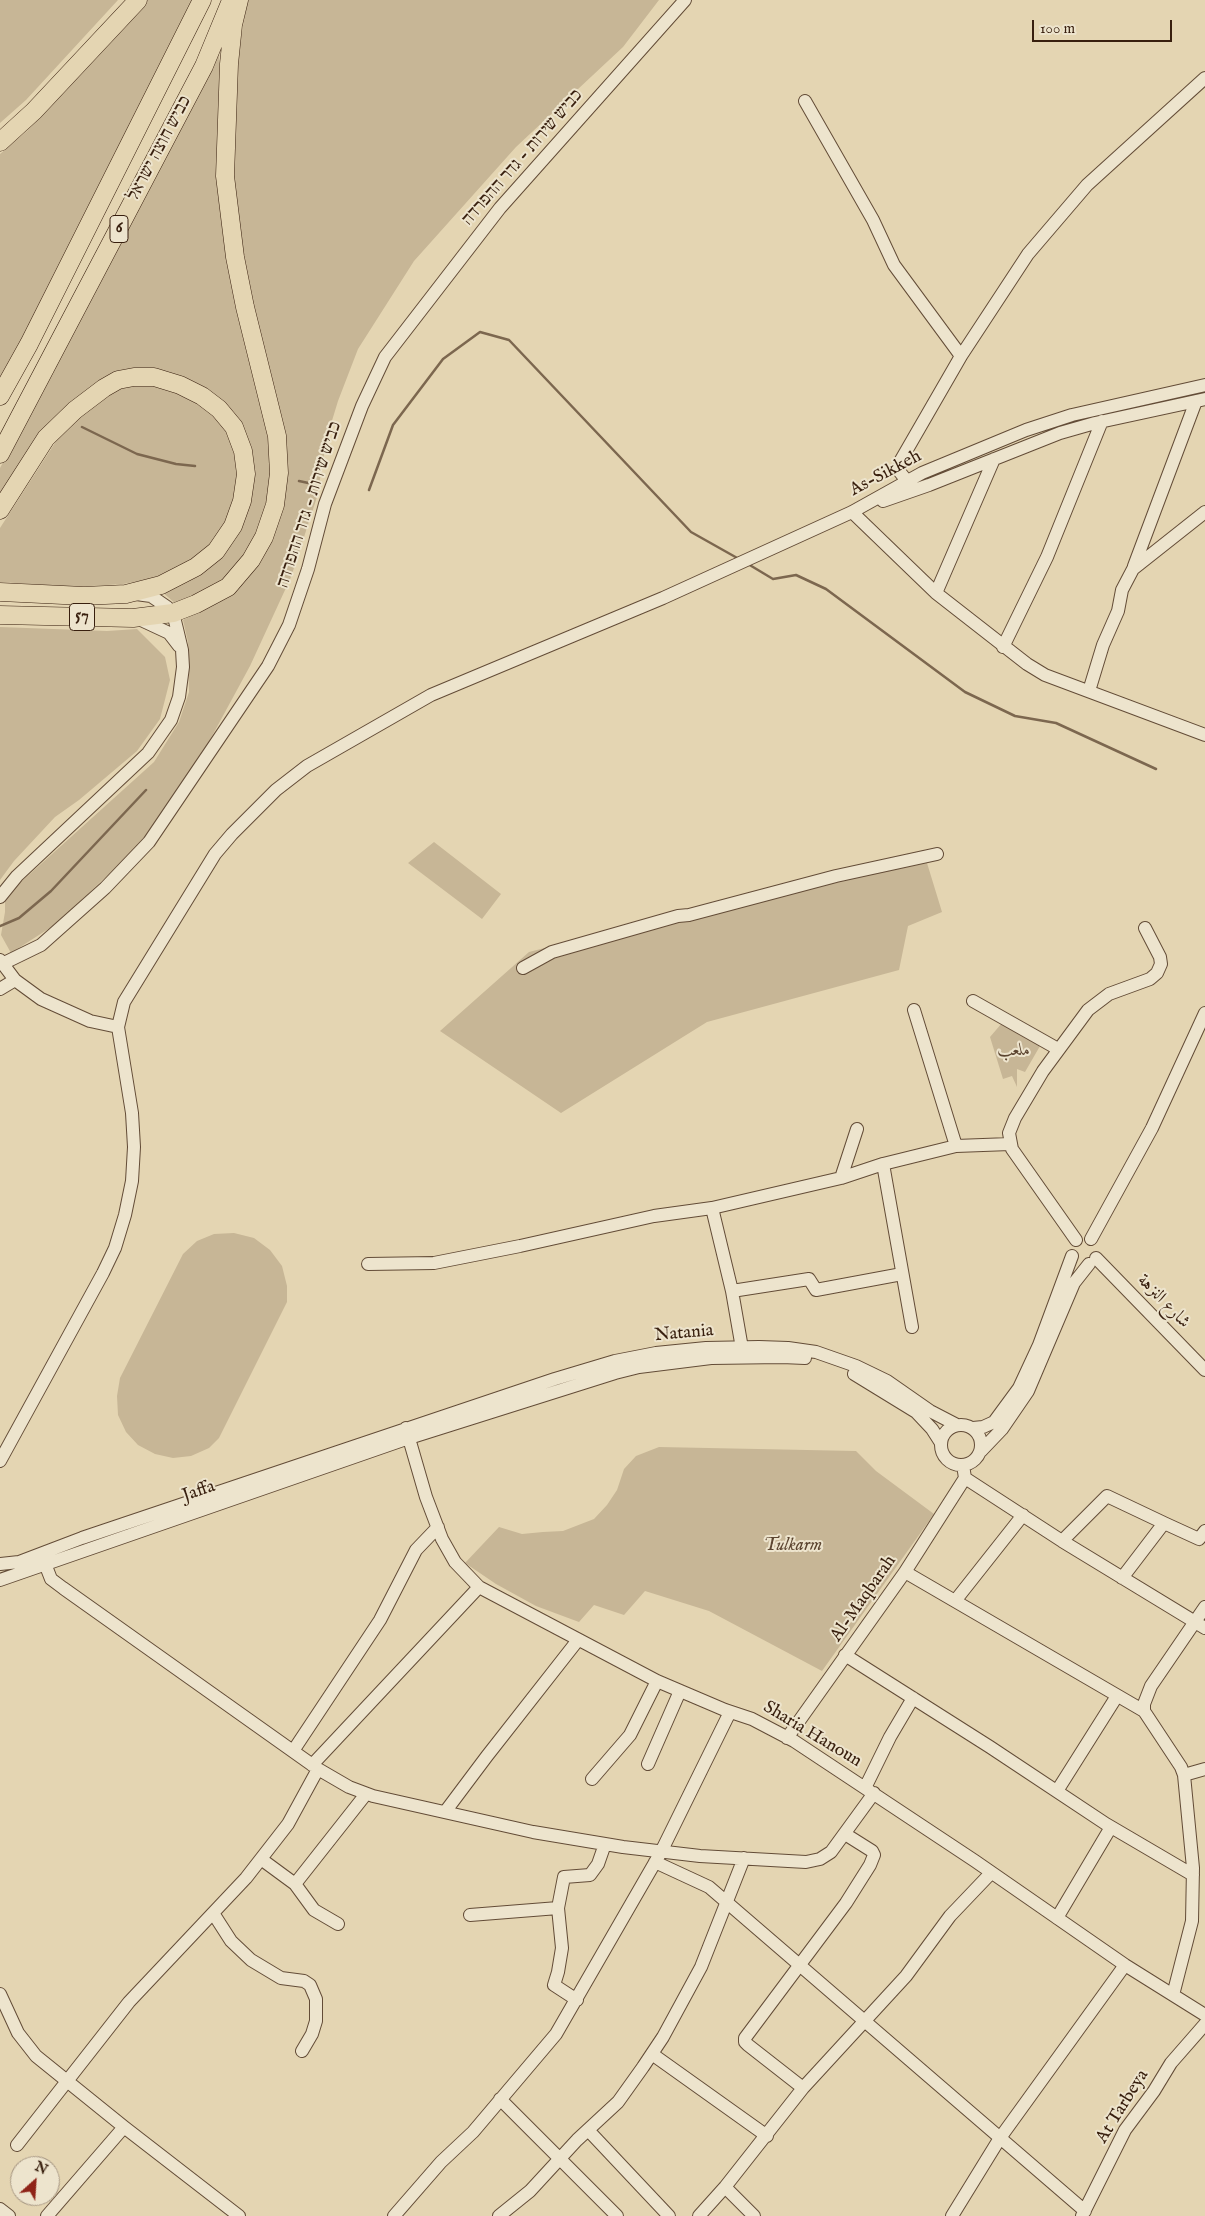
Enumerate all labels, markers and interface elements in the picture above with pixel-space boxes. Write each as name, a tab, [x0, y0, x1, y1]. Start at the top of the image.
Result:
scale bar	[1035, 10, 1175, 42]
text: 100 m	[1040, 19, 1075, 38]
street label: כביש שירות - גדר ההפרדה	[458, 85, 588, 231]
street label: כביש חוצה ישראל	[123, 93, 197, 205]
road number: 6	[110, 215, 128, 242]
street label: כביש שירות - גדר ההפרדה	[273, 419, 347, 591]
street label: As-Sikkeh	[847, 446, 925, 502]
road number: 57	[70, 604, 94, 630]
park label: ملعب	[997, 1040, 1031, 1062]
street label: شارع النزهة	[1132, 1270, 1194, 1334]
street label: Natania	[654, 1321, 714, 1347]
street label: Jaffa	[180, 1476, 218, 1508]
park label: Tulkarm	[764, 1535, 822, 1557]
street label: Al-Maqbarah	[826, 1552, 902, 1646]
street label: Sharia Hanoun	[759, 1697, 865, 1773]
street label: At Tarbeya	[1092, 2066, 1154, 2148]
north arrow	[10, 2156, 60, 2206]
text: N	[32, 2158, 51, 2179]

